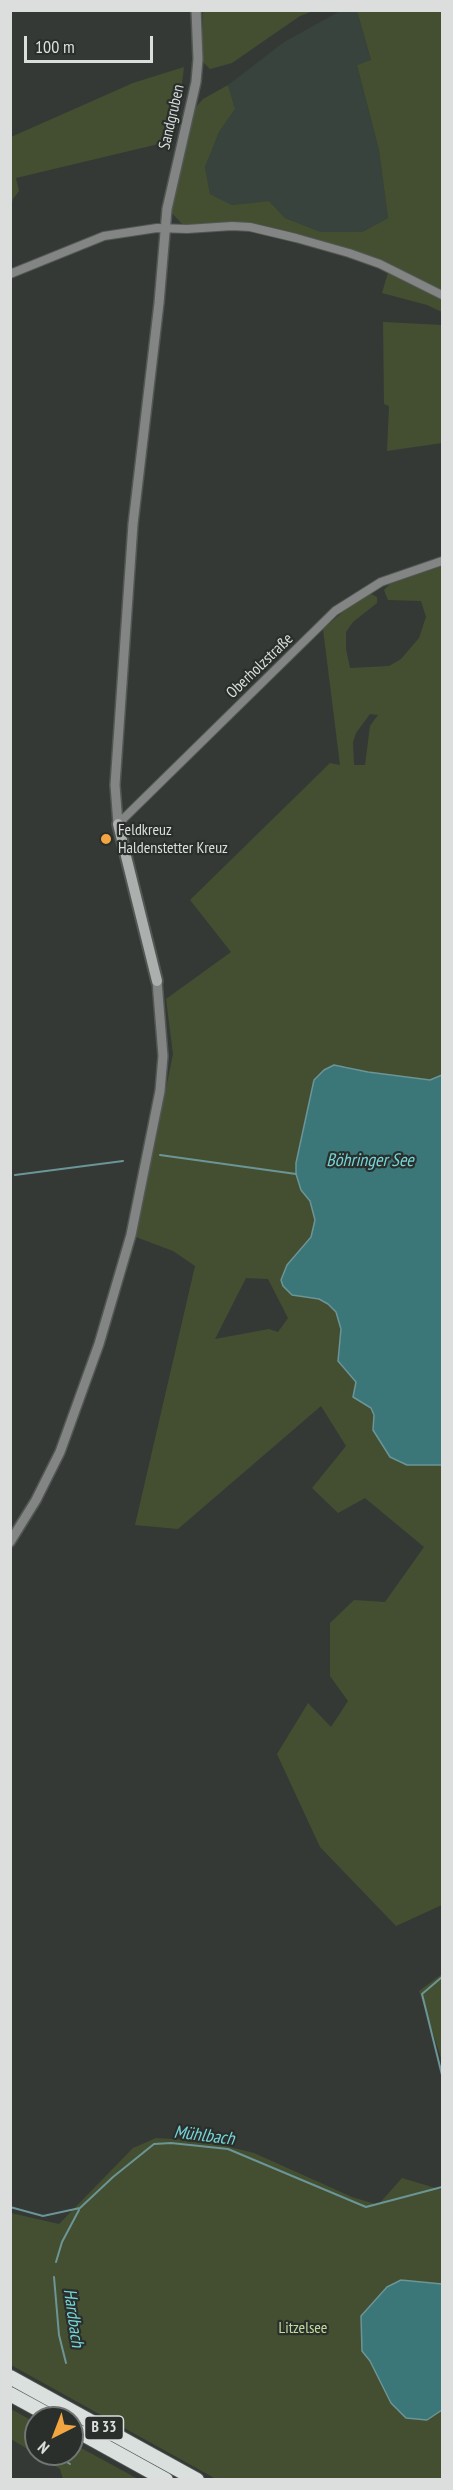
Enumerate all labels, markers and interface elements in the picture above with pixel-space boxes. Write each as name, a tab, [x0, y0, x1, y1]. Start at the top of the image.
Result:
scale bar	[27, 24, 156, 62]
text: 100 m	[35, 35, 75, 58]
street label: Sandgruben	[155, 83, 189, 151]
street label: Oberholzstraße	[223, 630, 297, 702]
place label: Feldkreuz Haldenstetter Kreuz	[118, 820, 228, 858]
marker: Feldkreuz Haldenstetter Kreuz	[99, 832, 113, 846]
water label: Böhringer See	[326, 1150, 414, 1172]
water label: Mühlbach	[173, 2122, 235, 2150]
water label: Hardbach	[58, 2287, 88, 2349]
park label: Litzelsee	[279, 2318, 327, 2338]
north arrow	[24, 2406, 84, 2466]
road number: B 33	[84, 2416, 124, 2440]
text: N	[33, 2438, 53, 2458]

